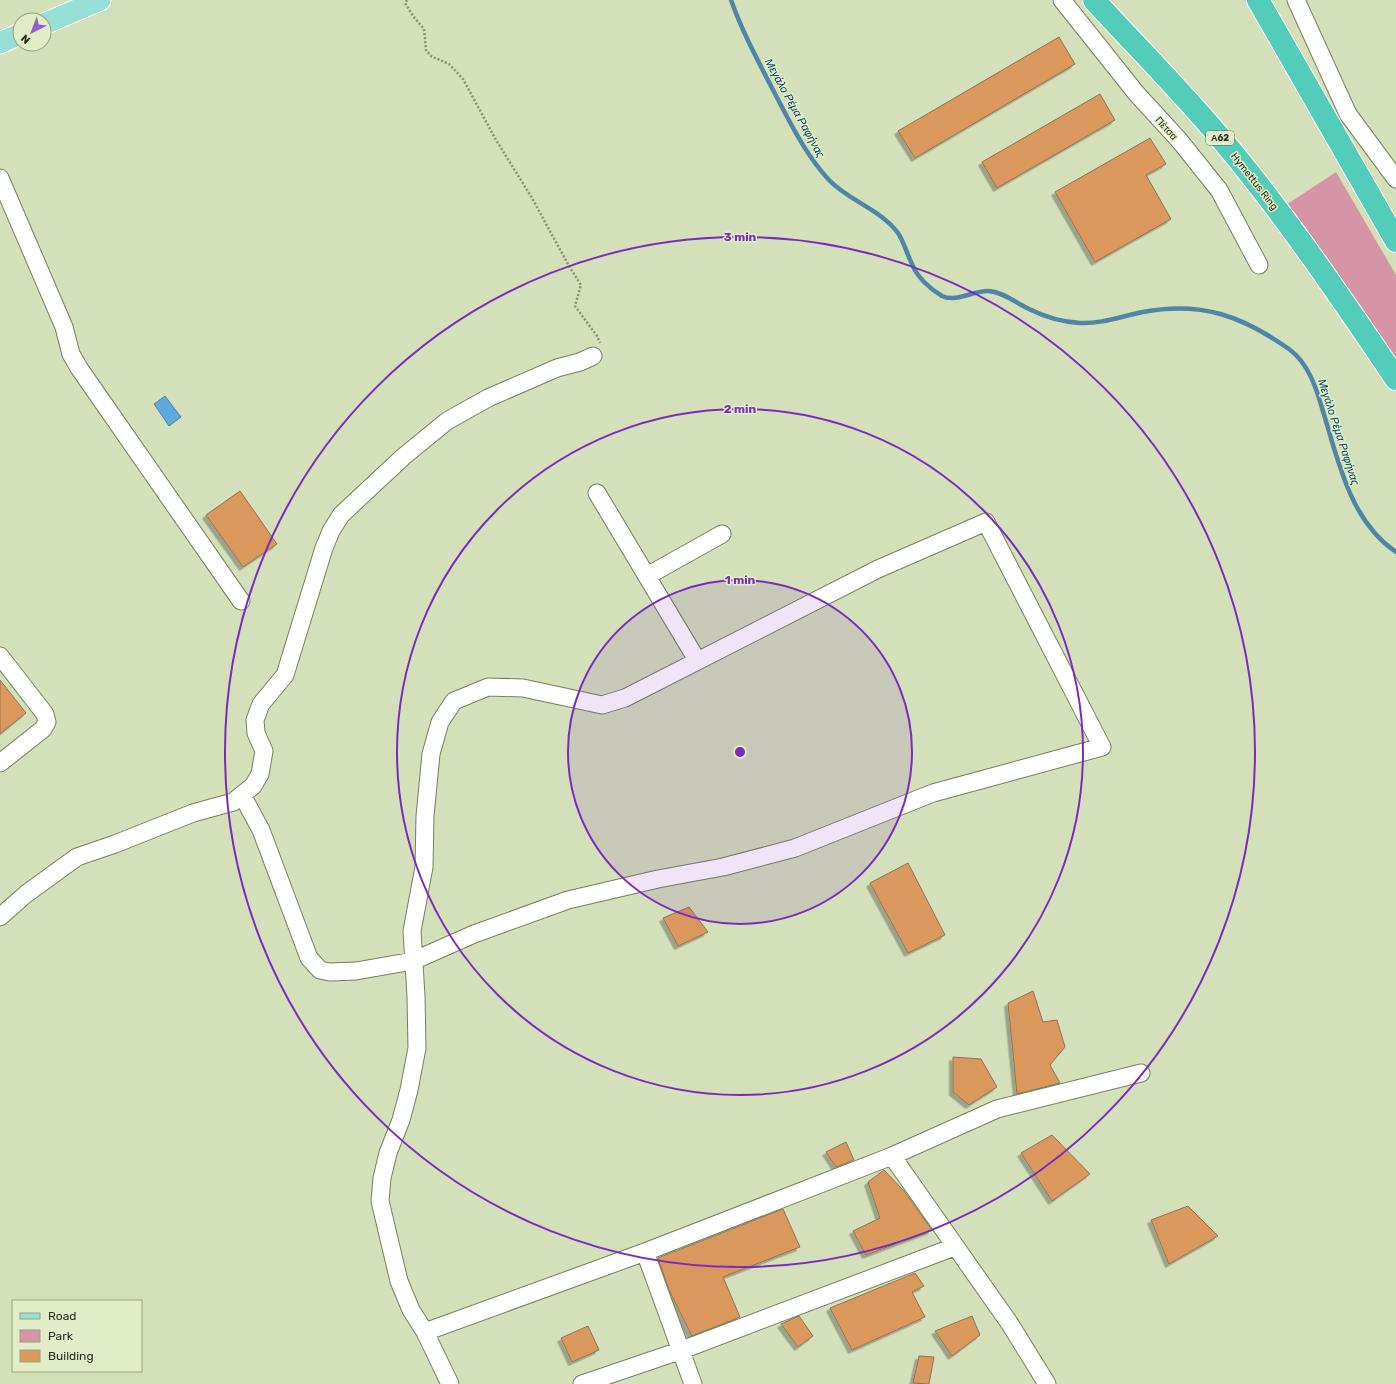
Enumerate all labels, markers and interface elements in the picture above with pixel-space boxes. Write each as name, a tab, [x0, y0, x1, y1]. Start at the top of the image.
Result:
north arrow	[12, 12, 52, 52]
text: N	[18, 32, 33, 47]
water label: Μεγάλο Ρέμα Ραφήνας	[762, 56, 828, 161]
street label: Πέτσα	[1153, 114, 1180, 143]
road number: Α62	[1206, 131, 1234, 145]
street label: Hymettus Ring	[1228, 151, 1280, 213]
text: 3 min	[724, 230, 757, 244]
water label: Μεγάλο Ρέμα Ραφήνας	[1315, 377, 1362, 488]
text: 2 min	[724, 402, 757, 416]
text: 1 min	[725, 573, 756, 587]
centre of rings	[733, 745, 747, 759]
legend	[12, 1300, 142, 1372]
text: Road	[48, 1309, 76, 1323]
text: Park	[48, 1329, 74, 1343]
text: Building	[48, 1349, 94, 1363]

